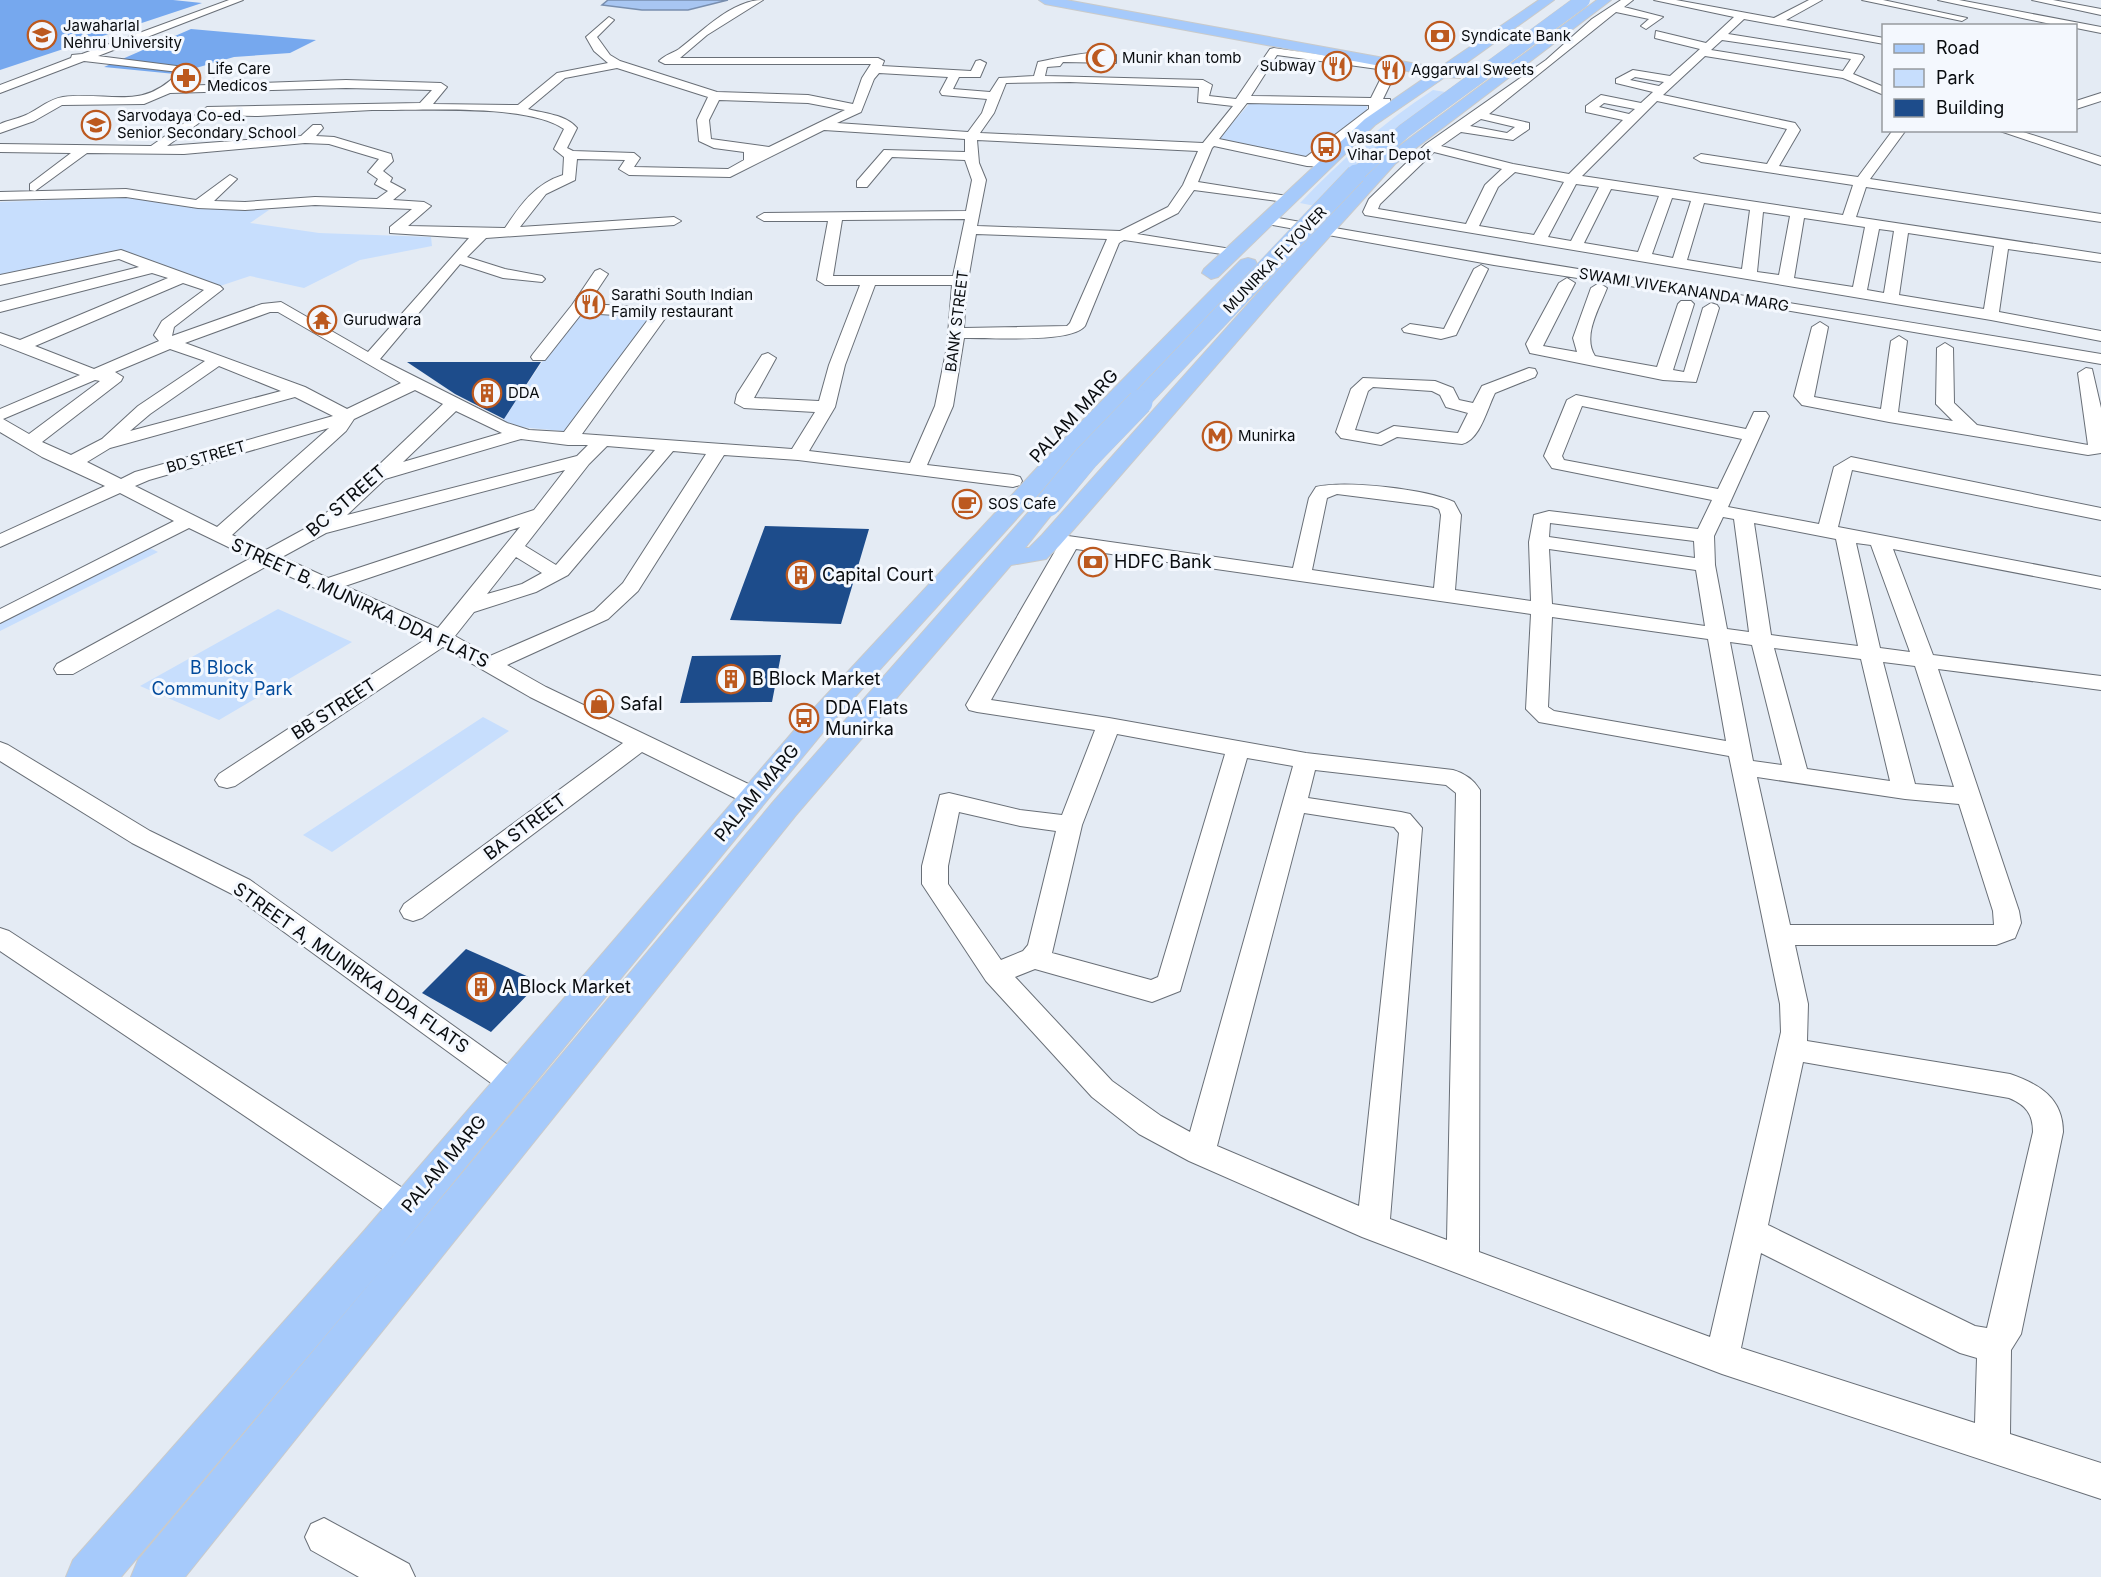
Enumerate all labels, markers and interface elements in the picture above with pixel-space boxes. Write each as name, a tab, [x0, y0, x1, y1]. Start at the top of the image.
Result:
place label: Jawaharlal Nehru University	[63, 16, 183, 52]
school or university icon: Jawaharlal Nehru University	[26, 19, 58, 51]
bank icon: Syndicate Bank	[1424, 20, 1456, 52]
legend	[1882, 24, 2077, 132]
place label: Syndicate Bank	[1461, 26, 1572, 45]
text: Road	[1936, 37, 1979, 58]
mosque icon: Munir khan tomb	[1085, 42, 1117, 74]
place label: Munir khan tomb	[1122, 48, 1241, 67]
restaurant icon: Subway	[1321, 50, 1353, 82]
restaurant icon: Aggarwal Sweets	[1374, 54, 1406, 86]
place label: Subway	[1260, 56, 1317, 75]
place label: Life Care Medicos	[207, 59, 271, 95]
place label: Aggarwal Sweets	[1411, 60, 1534, 79]
pharmacy icon: Life Care Medicos	[170, 62, 202, 94]
text: Park	[1936, 67, 1975, 88]
text: Building	[1936, 97, 2004, 118]
place label: Sarvodaya Co-ed. Senior Secondary School	[117, 106, 296, 142]
school or university icon: Sarvodaya Co-ed. Senior Secondary School	[80, 109, 112, 141]
place label: Vasant Vihar Depot	[1347, 128, 1431, 164]
bus stop icon: Vasant Vihar Depot	[1310, 131, 1342, 163]
street label: MUNIRKA FLYOVER	[1219, 202, 1331, 317]
street label: SWAMI VIVEKANANDA MARG	[1578, 264, 1790, 316]
street label: BANK STREET	[941, 269, 972, 373]
place label: Sarathi South Indian Family restaurant	[611, 285, 753, 321]
restaurant icon: Sarathi South Indian Family restaurant	[574, 288, 606, 320]
temple icon: Gurudwara	[306, 304, 338, 336]
place label: Gurudwara	[343, 310, 422, 329]
street label: PALAM MARG	[1025, 365, 1122, 467]
building icon: DDA	[471, 377, 503, 409]
place label: DDA	[508, 383, 540, 402]
metro station icon: Munirka	[1201, 420, 1233, 452]
place label: Munirka	[1238, 426, 1295, 445]
street label: BD STREET	[164, 436, 248, 477]
street label: BC STREET	[302, 461, 390, 541]
cafe icon: SOS Cafe	[951, 488, 983, 520]
place label: SOS Cafe	[988, 494, 1056, 513]
street label: STREET B, MUNIRKA DDA FLATS	[228, 533, 492, 672]
bank icon: HDFC Bank	[1077, 546, 1109, 578]
place label: HDFC Bank	[1114, 551, 1212, 572]
building icon: Capital Court	[785, 559, 817, 591]
place label: Capital Court	[822, 564, 934, 585]
park label: B Block Community Park	[151, 657, 293, 699]
building icon: B Block Market	[715, 663, 747, 695]
place label: B Block Market	[752, 668, 880, 689]
street label: BB STREET	[287, 673, 380, 744]
shop icon: Safal	[583, 688, 615, 720]
place label: Safal	[620, 693, 663, 714]
place label: DDA Flats Munirka	[825, 697, 908, 739]
bus stop icon: DDA Flats Munirka	[788, 702, 820, 734]
street label: PALAM MARG	[710, 740, 803, 845]
street label: BA STREET	[480, 789, 570, 864]
street label: STREET A, MUNIRKA DDA FLATS	[229, 878, 473, 1057]
building icon: A Block Market	[465, 971, 497, 1003]
place label: A Block Market	[502, 976, 631, 997]
street label: PALAM MARG	[397, 1111, 490, 1216]

